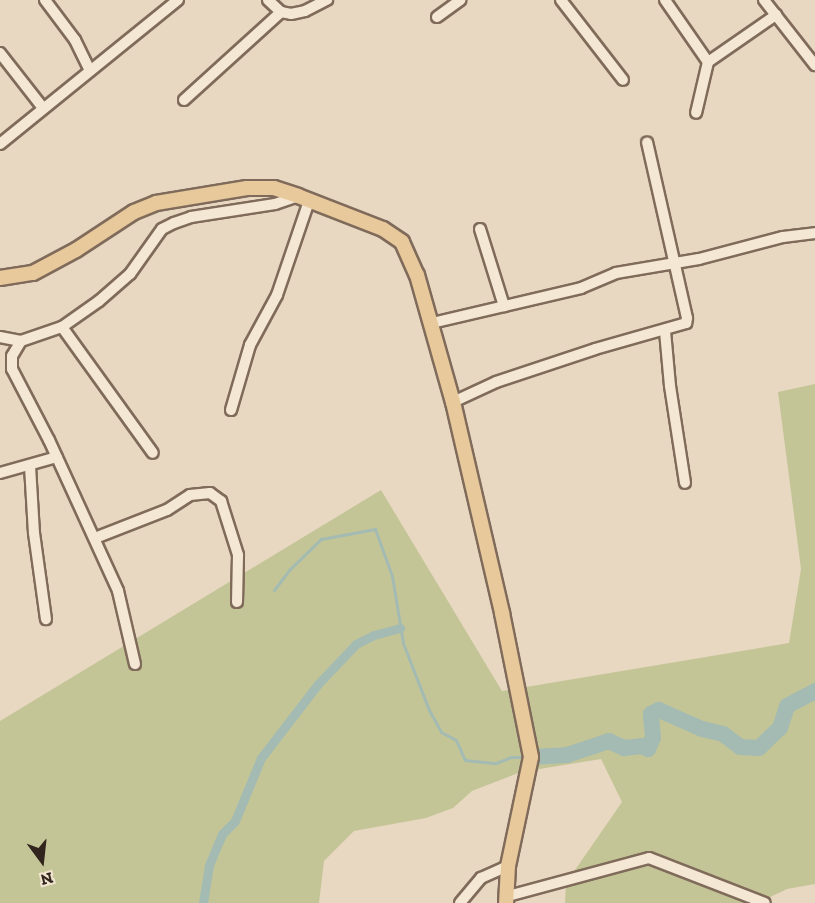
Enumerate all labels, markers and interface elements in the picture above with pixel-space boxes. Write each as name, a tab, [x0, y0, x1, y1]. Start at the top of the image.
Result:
north arrow	[12, 831, 72, 891]
text: N	[38, 868, 55, 890]

